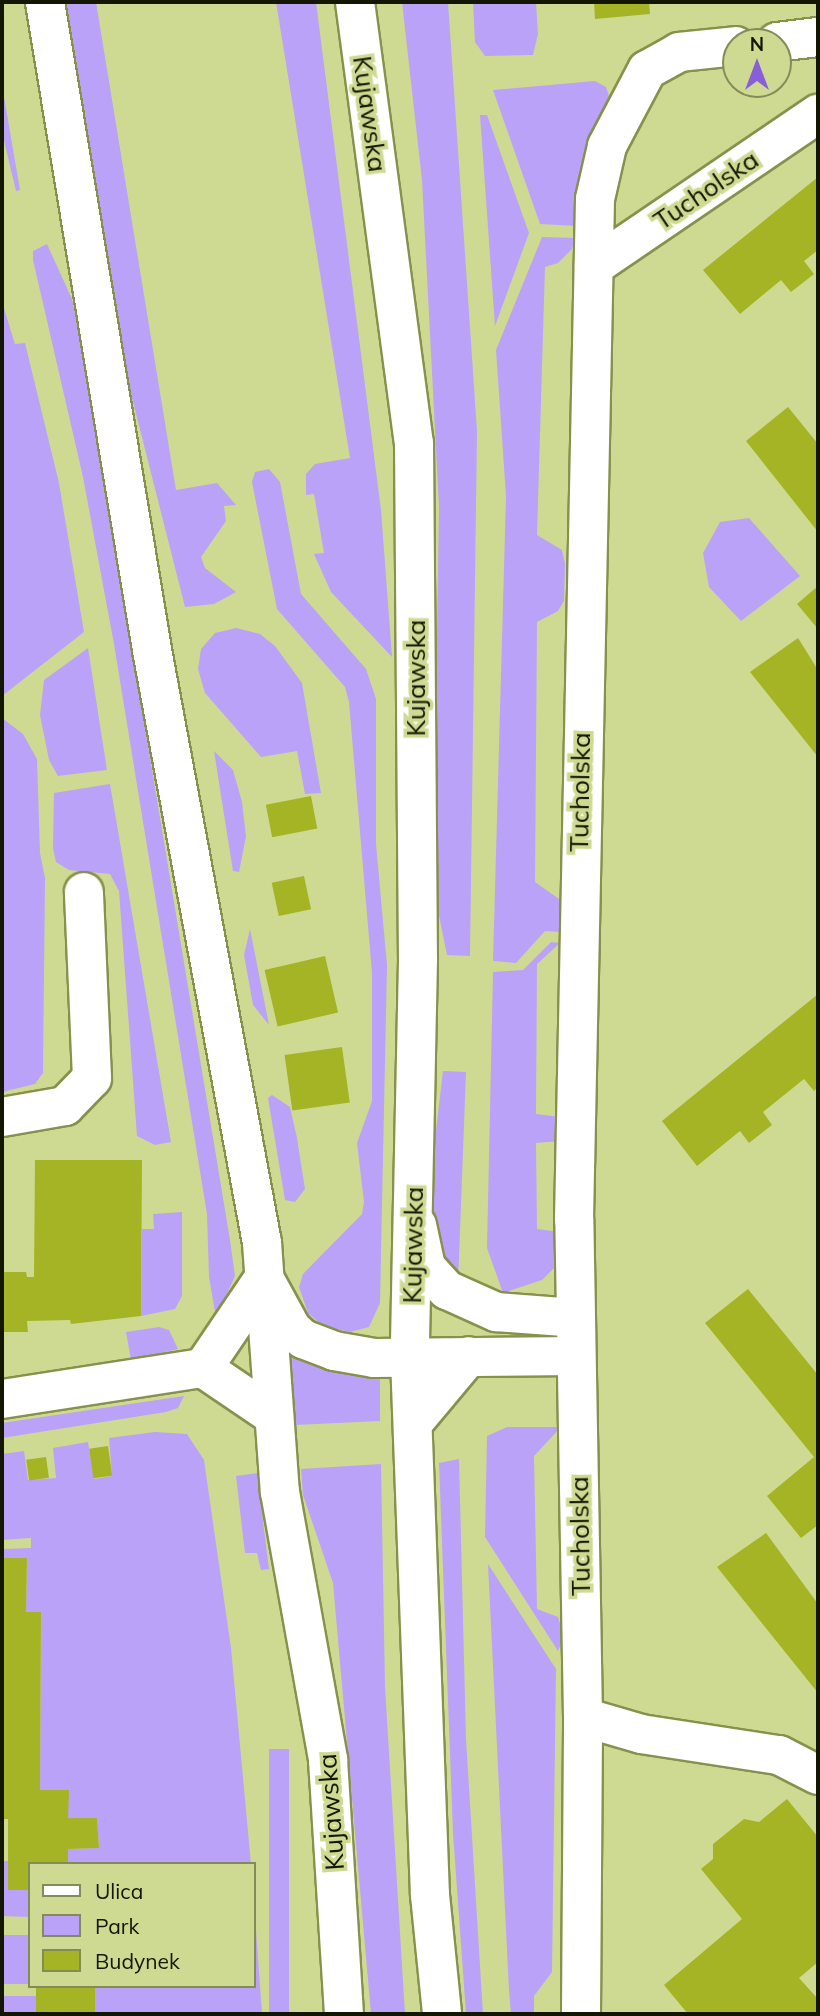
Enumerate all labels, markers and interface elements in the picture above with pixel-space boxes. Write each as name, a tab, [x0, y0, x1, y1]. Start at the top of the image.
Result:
north arrow	[722, 28, 792, 98]
text: N	[750, 32, 764, 56]
street label: Kujawska	[346, 54, 394, 174]
street label: Tucholska	[648, 144, 764, 236]
street label: Kujawska	[400, 620, 432, 736]
street label: Tucholska	[563, 732, 597, 852]
street label: Kujawska	[396, 1186, 430, 1304]
street label: Tucholska	[563, 1476, 597, 1596]
street label: Kujawska	[311, 1753, 351, 1871]
legend	[28, 1862, 256, 1988]
text: Ulica	[95, 1878, 143, 1904]
text: Park	[95, 1913, 139, 1939]
text: Budynek	[95, 1948, 180, 1974]

